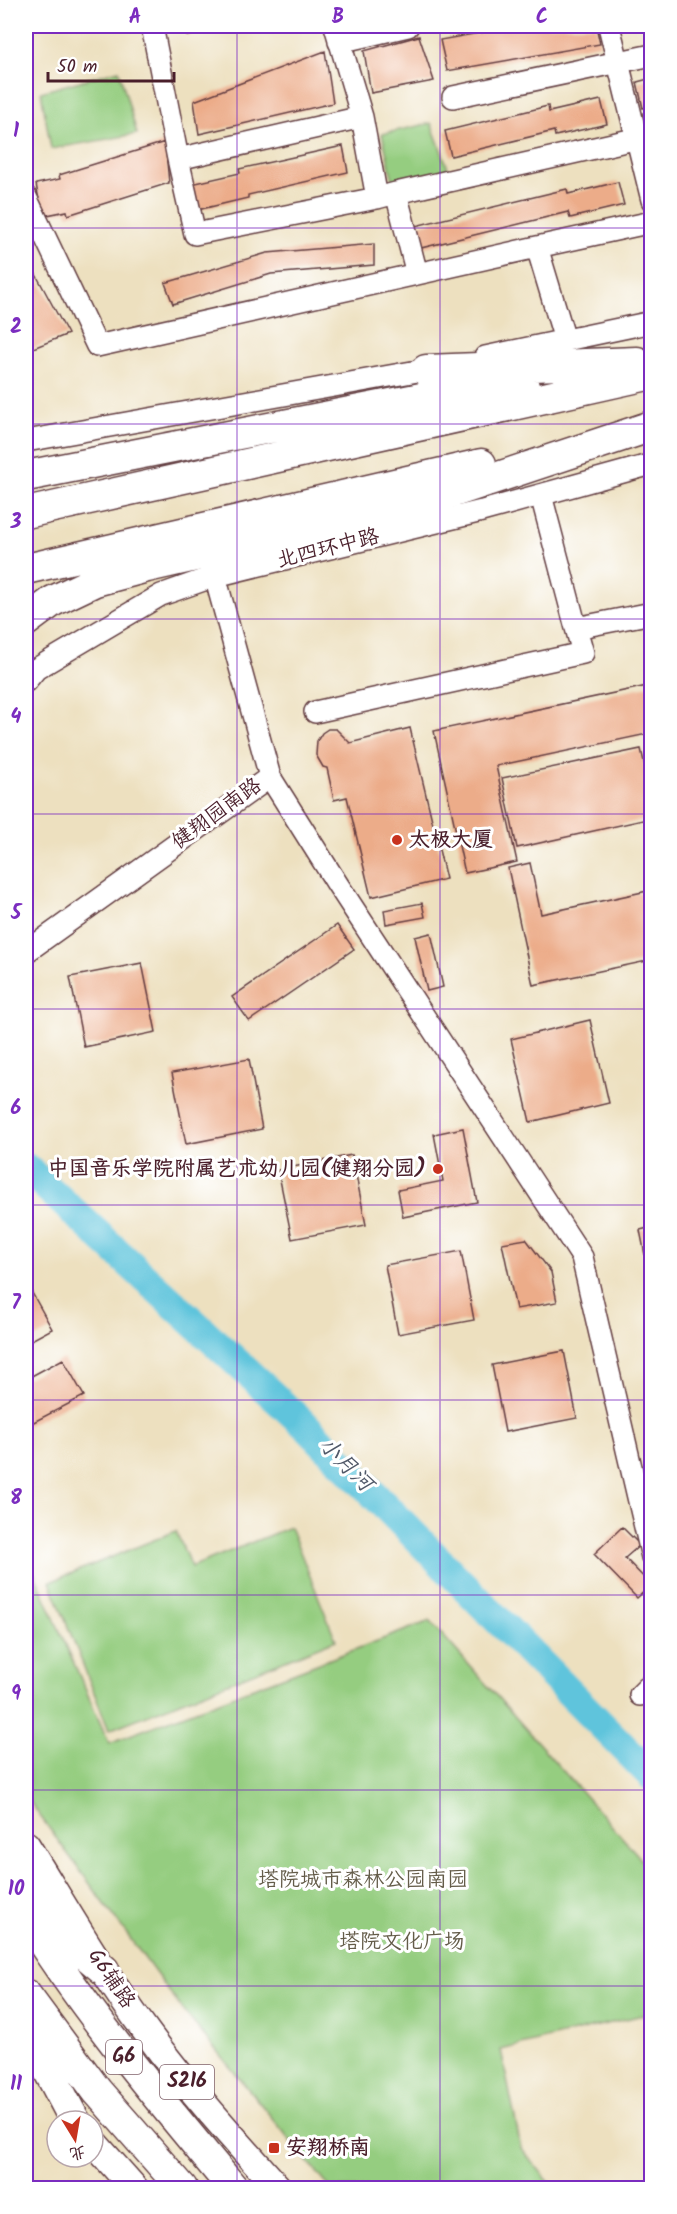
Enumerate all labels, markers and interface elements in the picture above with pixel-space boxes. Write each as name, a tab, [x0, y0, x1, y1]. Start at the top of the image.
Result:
text: A	[129, 2, 141, 34]
text: B	[332, 2, 344, 34]
text: C	[536, 2, 548, 34]
scale bar	[48, 45, 174, 83]
text: 50 m	[57, 53, 97, 82]
text: 1	[13, 116, 19, 148]
text: 2	[10, 312, 22, 344]
text: 3	[10, 507, 22, 539]
street label: 北四环中路	[273, 520, 383, 578]
text: 4	[11, 702, 22, 734]
street label: 健翔园南路	[165, 770, 269, 858]
place label: 太极大厦	[409, 824, 493, 857]
marker: 太极大厦	[390, 833, 404, 847]
text: 5	[10, 898, 23, 930]
text: 6	[11, 1093, 22, 1125]
place label: 中国音乐学院附属艺术幼儿园(健翔分园)	[48, 1153, 426, 1186]
marker: 中国音乐学院附属艺术幼儿园(健翔分园)	[431, 1162, 445, 1176]
text: 7	[11, 1288, 21, 1320]
water label: 小月河	[309, 1429, 383, 1503]
text: 8	[10, 1483, 22, 1515]
text: 9	[11, 1679, 21, 1711]
park label: 塔院城市森林公园南园	[258, 1864, 468, 1897]
text: 10	[8, 1874, 25, 1906]
park label: 塔院文化广场	[339, 1926, 465, 1959]
street label: G6辅路	[79, 1942, 143, 2016]
road number: G6	[106, 2040, 142, 2074]
road number: S216	[160, 2065, 214, 2099]
text: 11	[10, 2069, 22, 2101]
north arrow	[45, 2109, 105, 2169]
place label: 安翔桥南	[286, 2132, 370, 2165]
text: 北	[67, 2138, 88, 2166]
marker: 安翔桥南	[267, 2141, 281, 2155]

